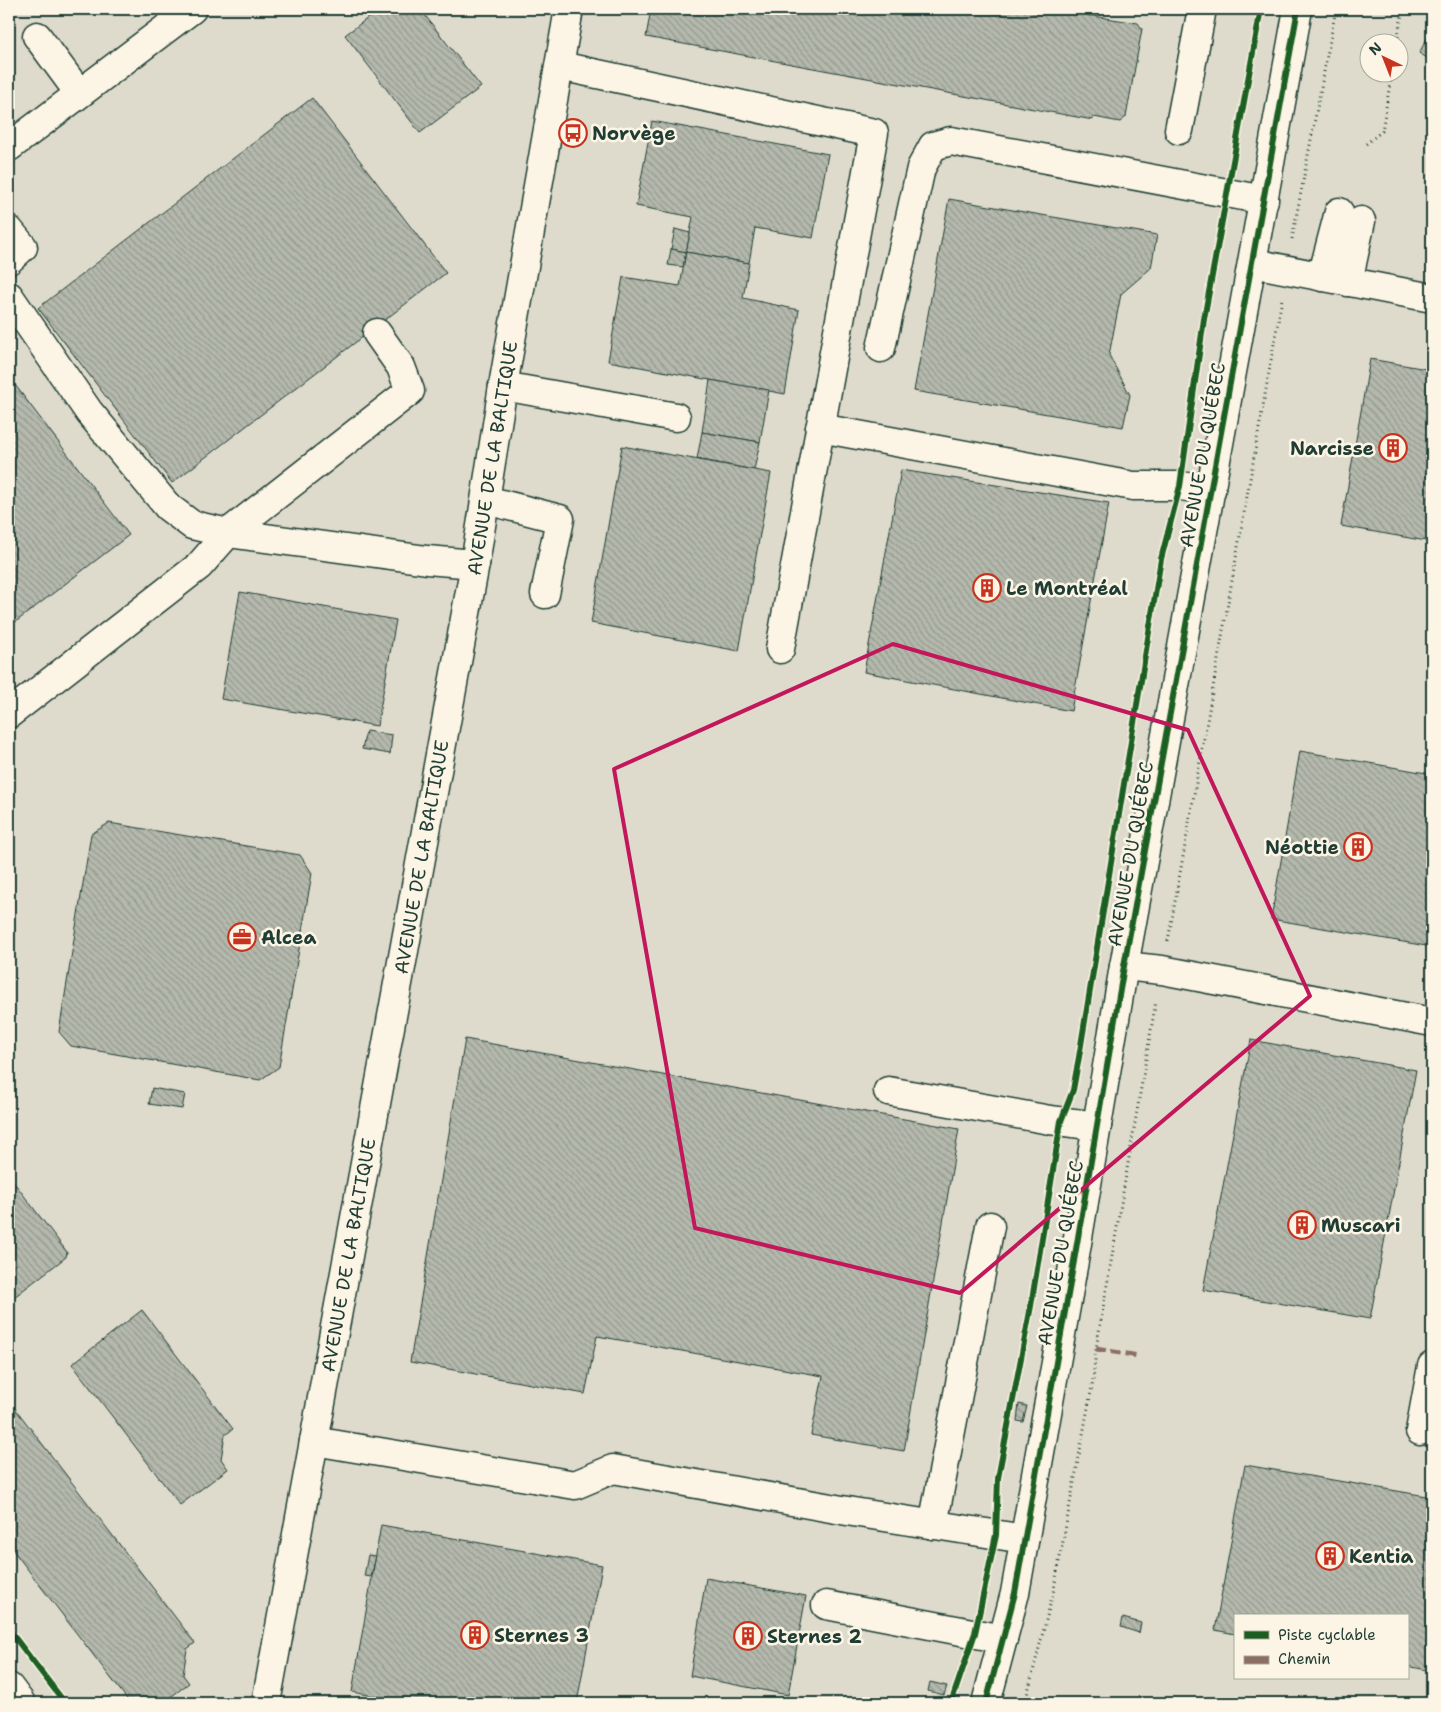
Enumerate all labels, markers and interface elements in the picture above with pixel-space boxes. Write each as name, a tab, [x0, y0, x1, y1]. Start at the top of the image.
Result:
north arrow	[1358, 32, 1408, 82]
text: N	[1365, 38, 1385, 59]
bus stop icon: Norvège	[558, 118, 588, 148]
place label: Norvège	[592, 121, 676, 146]
street label: AVENUE DE LA BALTIQUE	[462, 339, 523, 577]
street label: AVENUE DU QUÉBEC	[1173, 360, 1231, 550]
building icon: Narcisse	[1378, 433, 1408, 463]
place label: Narcisse	[1290, 436, 1374, 461]
building icon: Le Montréal	[972, 573, 1002, 603]
place label: Le Montréal	[1006, 576, 1128, 601]
street label: AVENUE DE LA BALTIQUE	[389, 738, 454, 976]
street label: AVENUE DU QUÉBEC	[1101, 759, 1159, 949]
building icon: Néottie	[1343, 832, 1373, 862]
place label: Néottie	[1265, 835, 1339, 860]
office icon: Alcea	[227, 922, 257, 952]
place label: Alcea	[261, 925, 316, 950]
street label: AVENUE DE LA BALTIQUE	[316, 1136, 381, 1374]
street label: AVENUE DU QUÉBEC	[1031, 1158, 1089, 1348]
building icon: Muscari	[1287, 1210, 1317, 1240]
place label: Muscari	[1321, 1213, 1401, 1238]
building icon: Kentia	[1315, 1541, 1345, 1571]
place label: Kentia	[1349, 1544, 1413, 1569]
legend	[1234, 1614, 1408, 1680]
building icon: Sternes 3	[460, 1620, 490, 1650]
building icon: Sternes 2	[733, 1621, 763, 1651]
place label: Sternes 3	[494, 1623, 589, 1648]
place label: Sternes 2	[767, 1624, 862, 1649]
text: Piste cyclable	[1278, 1625, 1376, 1645]
text: Chemin	[1278, 1649, 1331, 1669]

